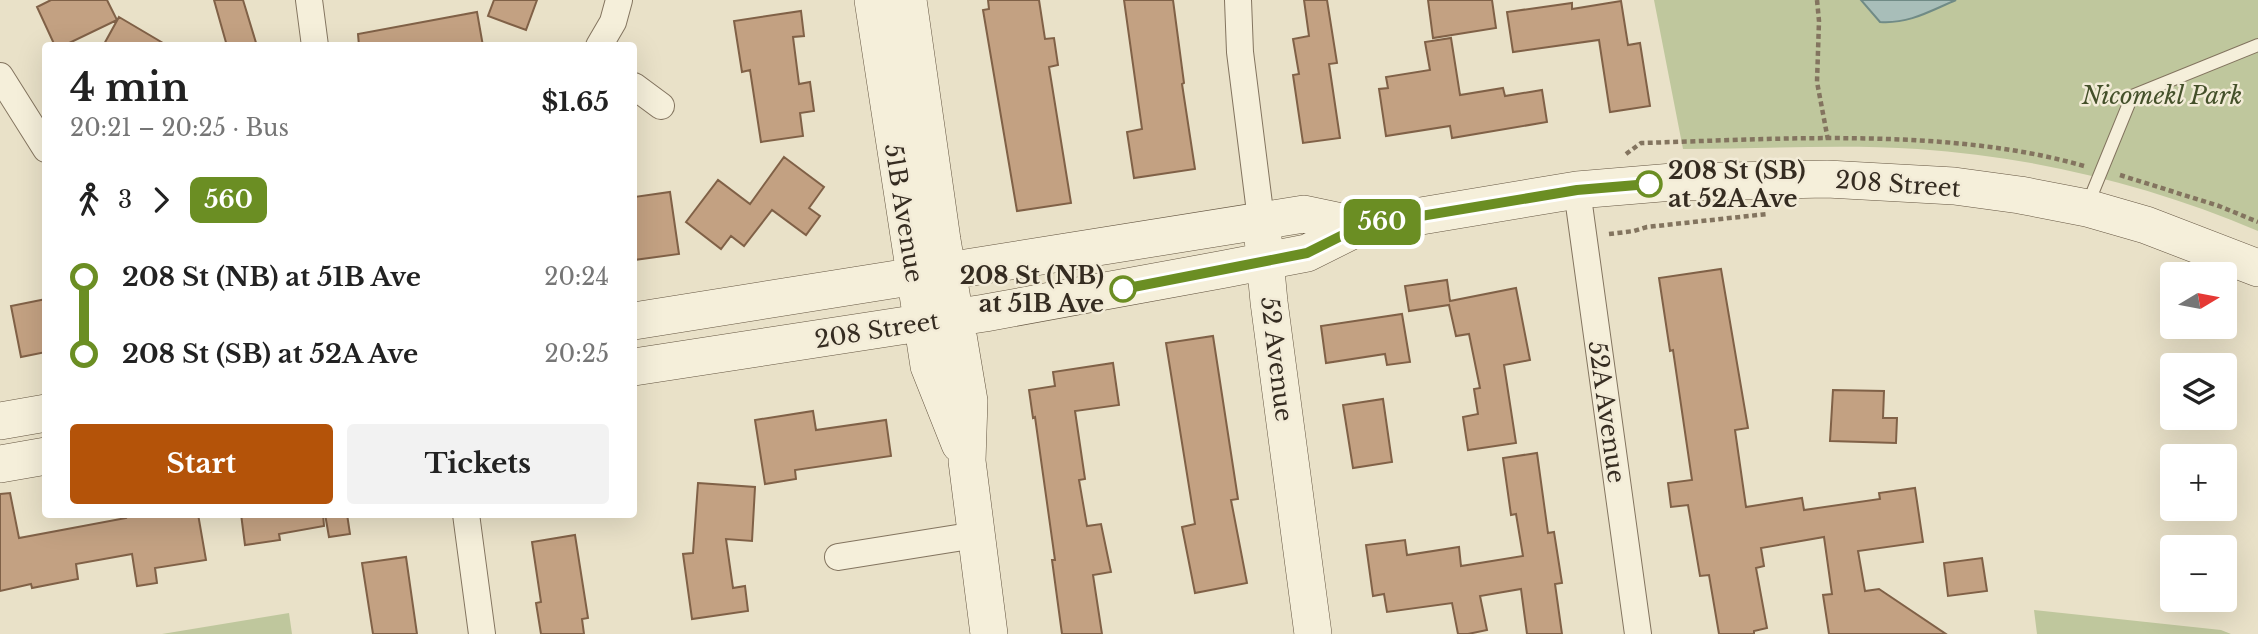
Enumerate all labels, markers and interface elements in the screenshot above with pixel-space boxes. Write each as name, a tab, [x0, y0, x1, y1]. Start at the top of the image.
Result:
text: 4 min	[70, 64, 189, 111]
park label: Nicomekl Park	[2081, 81, 2242, 110]
text: $1.65	[542, 86, 609, 118]
text: 20:21 – 20:25 · Bus	[70, 114, 289, 142]
street label: 51B Avenue	[879, 142, 929, 284]
place label: 208 St (SB) at 52A Ave	[1668, 156, 1805, 213]
street label: 208 Street	[1834, 165, 1962, 203]
marker: 208 St (SB) at 52A Ave	[1636, 171, 1662, 197]
icon: walk	[70, 181, 108, 219]
icon: forward	[142, 181, 180, 219]
text: 560	[204, 185, 253, 214]
text: 3	[118, 186, 132, 214]
line badge: 560	[1342, 199, 1422, 245]
text: 560	[1358, 207, 1406, 236]
text: 208 St (NB) at 51B Ave	[122, 261, 421, 293]
place label: 208 St (NB) at 51B Ave	[960, 261, 1104, 318]
north arrow	[2160, 262, 2236, 340]
map controls	[2160, 262, 2237, 612]
text: 20:24	[544, 263, 609, 291]
marker: 208 St (NB) at 51B Ave	[1110, 276, 1136, 302]
street label: 52 Avenue	[1255, 295, 1299, 423]
street label: 208 Street	[813, 306, 941, 354]
text: 208 St (SB) at 52A Ave	[122, 338, 418, 370]
street label: 52A Avenue	[1583, 339, 1631, 485]
text: 20:25	[545, 340, 609, 368]
button: layers	[2160, 353, 2237, 430]
button: Start	[70, 424, 333, 504]
button: Tickets	[347, 424, 609, 504]
button: +	[2160, 444, 2237, 521]
button: −	[2160, 535, 2237, 612]

